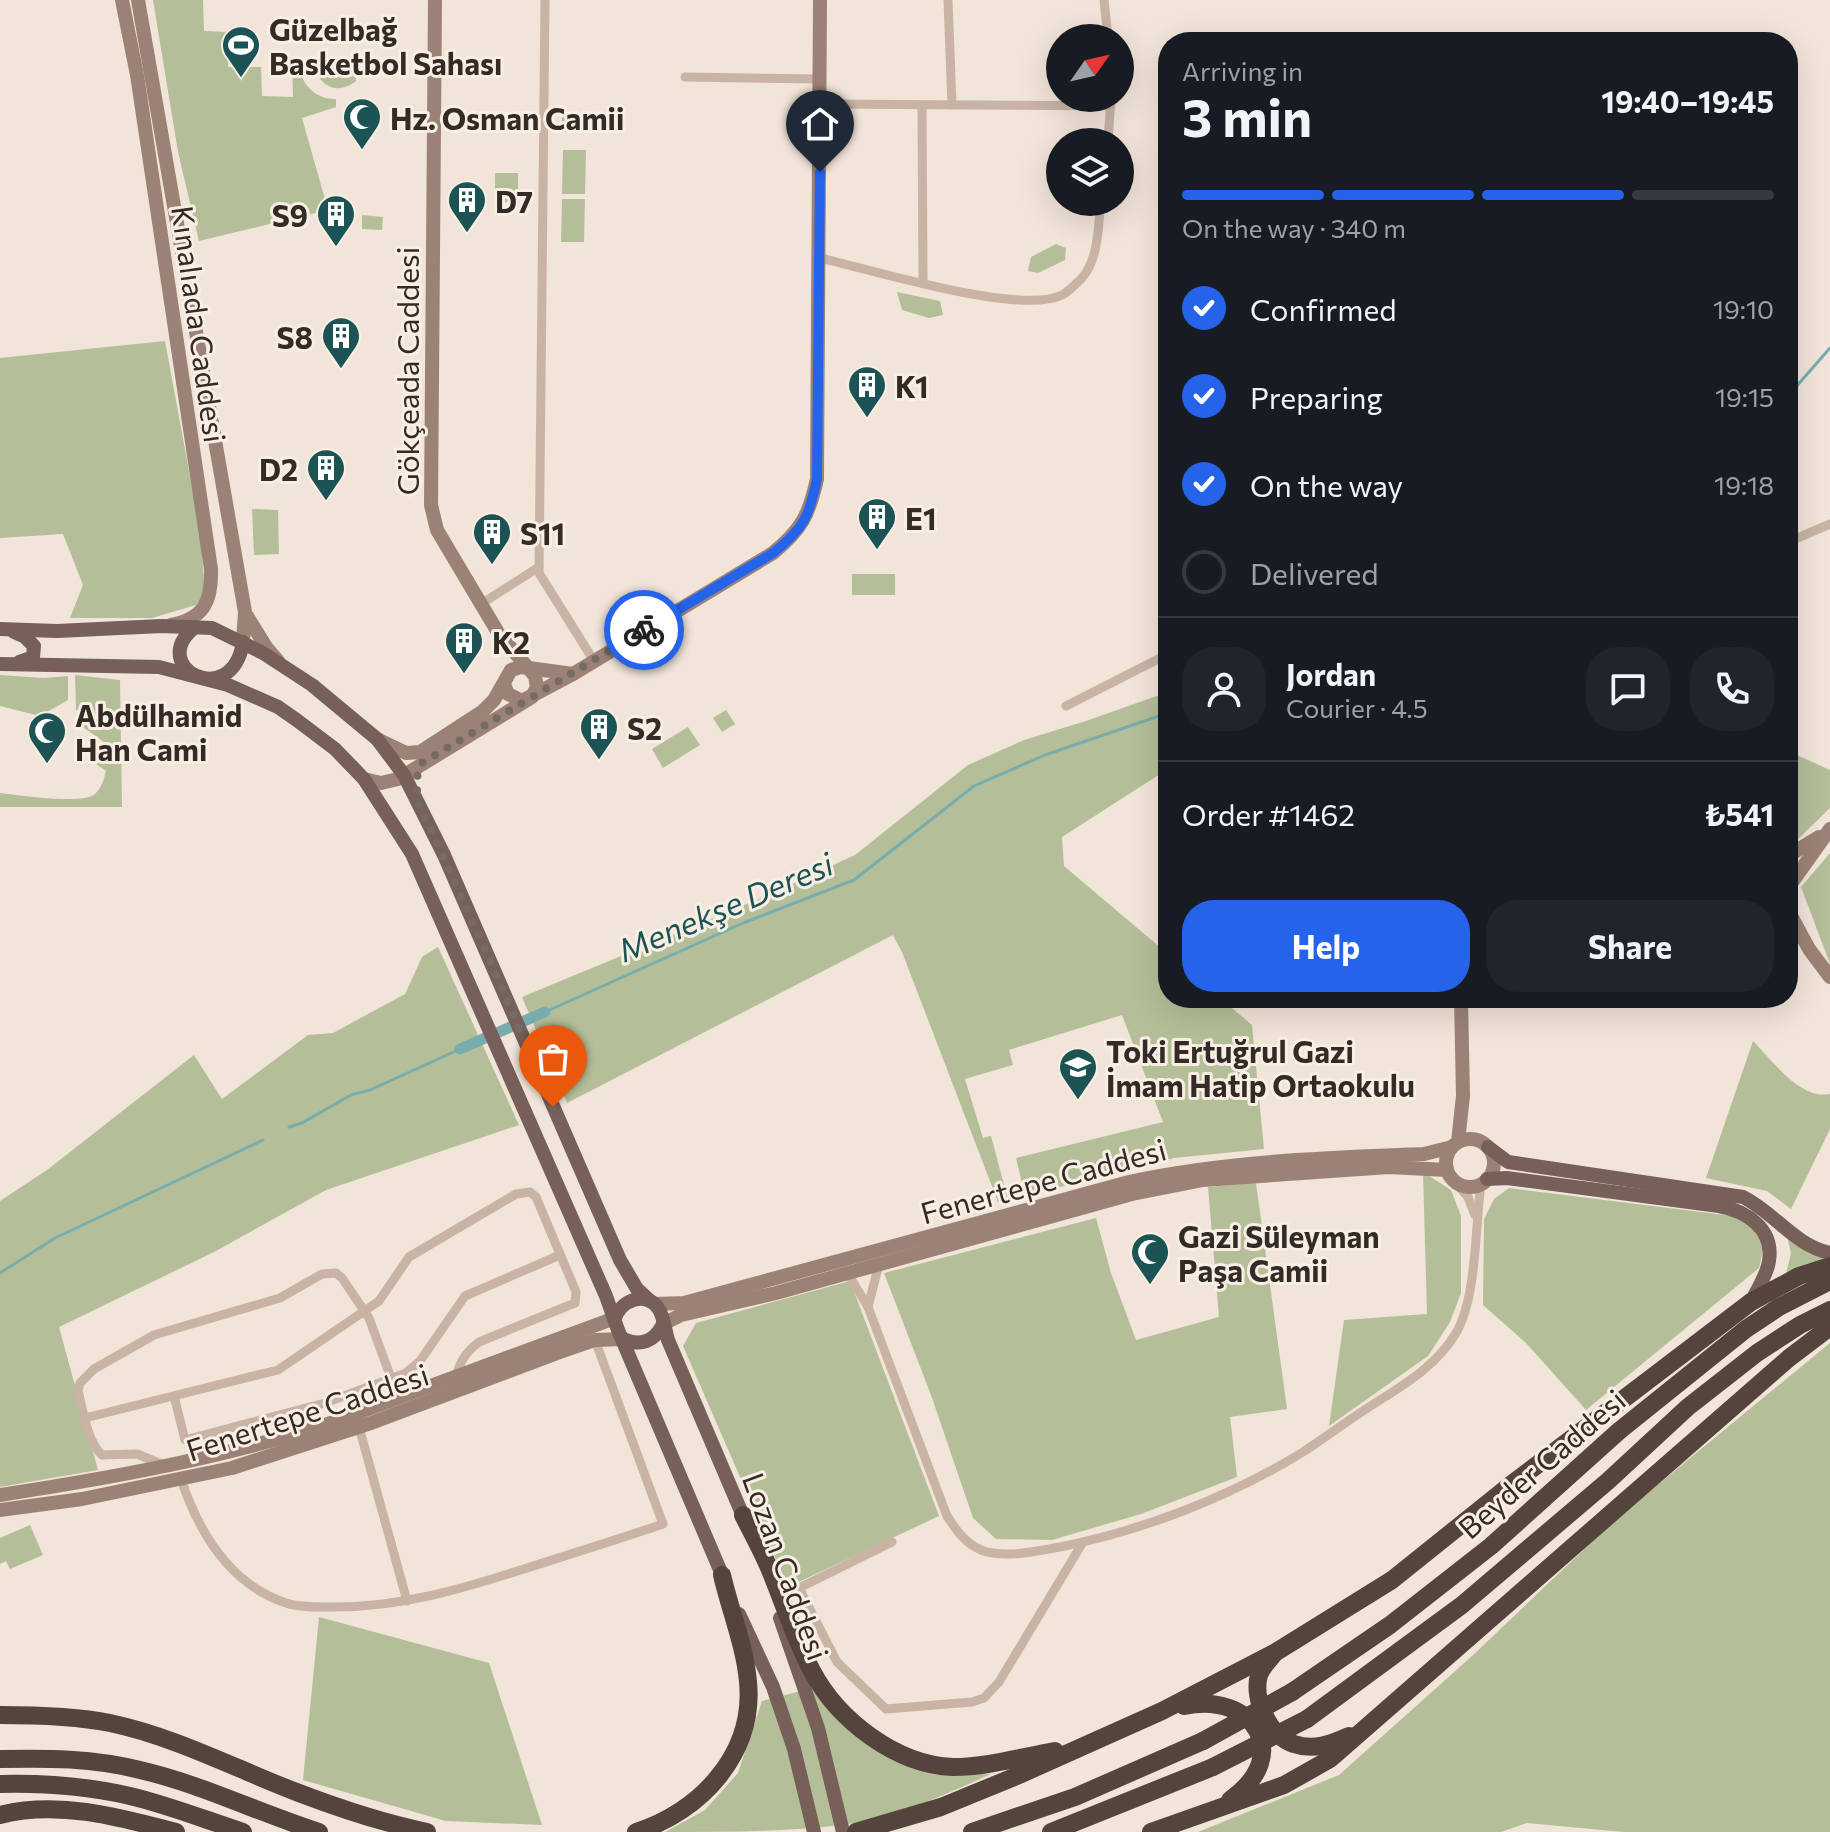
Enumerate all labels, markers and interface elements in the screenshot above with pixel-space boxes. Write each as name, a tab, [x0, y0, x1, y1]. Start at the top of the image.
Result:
place label: Güzelbağ Basketbol Sahası	[269, 10, 502, 81]
sports icon: Güzelbağ Basketbol Sahası	[220, 24, 262, 79]
north arrow	[1046, 24, 1134, 112]
map controls	[1046, 24, 1134, 216]
text: Arriving in	[1182, 55, 1303, 86]
text: 19:40–19:45	[1601, 82, 1774, 119]
text: 3 min	[1182, 84, 1312, 148]
pin	[786, 90, 854, 172]
mosque icon: Hz. Osman Camii	[341, 96, 383, 151]
place label: Hz. Osman Camii	[390, 99, 624, 136]
icon: home	[798, 102, 842, 146]
button: layers	[1046, 128, 1134, 216]
building icon: D7	[446, 179, 488, 234]
place label: D7	[495, 182, 533, 219]
building icon: S9	[315, 193, 357, 248]
place label: S9	[272, 196, 308, 233]
street label: Kınalıada Caddesi	[165, 203, 235, 445]
text: On the way · 340 m	[1182, 212, 1406, 243]
street label: Gökçeada Caddesi	[388, 247, 425, 495]
icon: check	[1182, 286, 1226, 330]
text: Confirmed	[1250, 290, 1397, 327]
text: 19:10	[1713, 293, 1774, 324]
building icon: S8	[320, 315, 362, 370]
place label: S8	[276, 318, 313, 355]
building icon: K1	[846, 364, 888, 419]
place label: K1	[895, 367, 929, 404]
icon: check	[1182, 374, 1226, 418]
text: Preparing	[1250, 378, 1383, 415]
text: 19:15	[1715, 381, 1774, 412]
building icon: D2	[305, 447, 347, 502]
place label: D2	[259, 450, 298, 487]
icon: check	[1182, 462, 1226, 506]
text: On the way	[1250, 466, 1403, 503]
text: 19:18	[1714, 469, 1774, 500]
building icon: E1	[856, 496, 898, 551]
place label: E1	[905, 499, 936, 536]
building icon: S11	[471, 511, 513, 566]
place label: S11	[520, 514, 565, 551]
text: Delivered	[1250, 554, 1379, 591]
courier	[604, 590, 684, 670]
icon: bike	[622, 608, 666, 652]
building icon: K2	[443, 620, 485, 675]
place label: K2	[492, 623, 530, 660]
button: person	[1182, 647, 1266, 731]
button: chat	[1586, 647, 1670, 731]
button: phone	[1690, 647, 1774, 731]
text: Jordan	[1286, 655, 1376, 692]
text: Courier · 4.5	[1286, 692, 1428, 723]
place label: Abdülhamid Han Cami	[75, 696, 242, 767]
building icon: S2	[578, 706, 620, 761]
place label: S2	[627, 709, 662, 746]
mosque icon: Abdülhamid Han Cami	[26, 710, 68, 765]
text: Order #1462	[1182, 795, 1355, 832]
text: ₺541	[1704, 795, 1774, 832]
water label: Menekşe Deresi	[611, 842, 840, 969]
button: Help	[1182, 900, 1470, 992]
button: Share	[1486, 900, 1774, 992]
pin	[519, 1025, 587, 1107]
place label: Toki Ertuğrul Gazi İmam Hatip Ortaokulu	[1106, 1032, 1415, 1103]
icon: bag	[531, 1037, 575, 1081]
school or university icon: Toki Ertuğrul Gazi İmam Hatip Ortaokulu	[1057, 1046, 1099, 1101]
street label: Fenertepe Caddesi	[916, 1129, 1170, 1231]
place label: Gazi Süleyman Paşa Camii	[1178, 1217, 1380, 1289]
mosque icon: Gazi Süleyman Paşa Camii	[1129, 1231, 1171, 1286]
street label: Fenertepe Caddesi	[181, 1354, 433, 1468]
street label: Beyder Caddesi	[1450, 1381, 1632, 1545]
street label: Lozan Caddesi	[736, 1467, 838, 1665]

